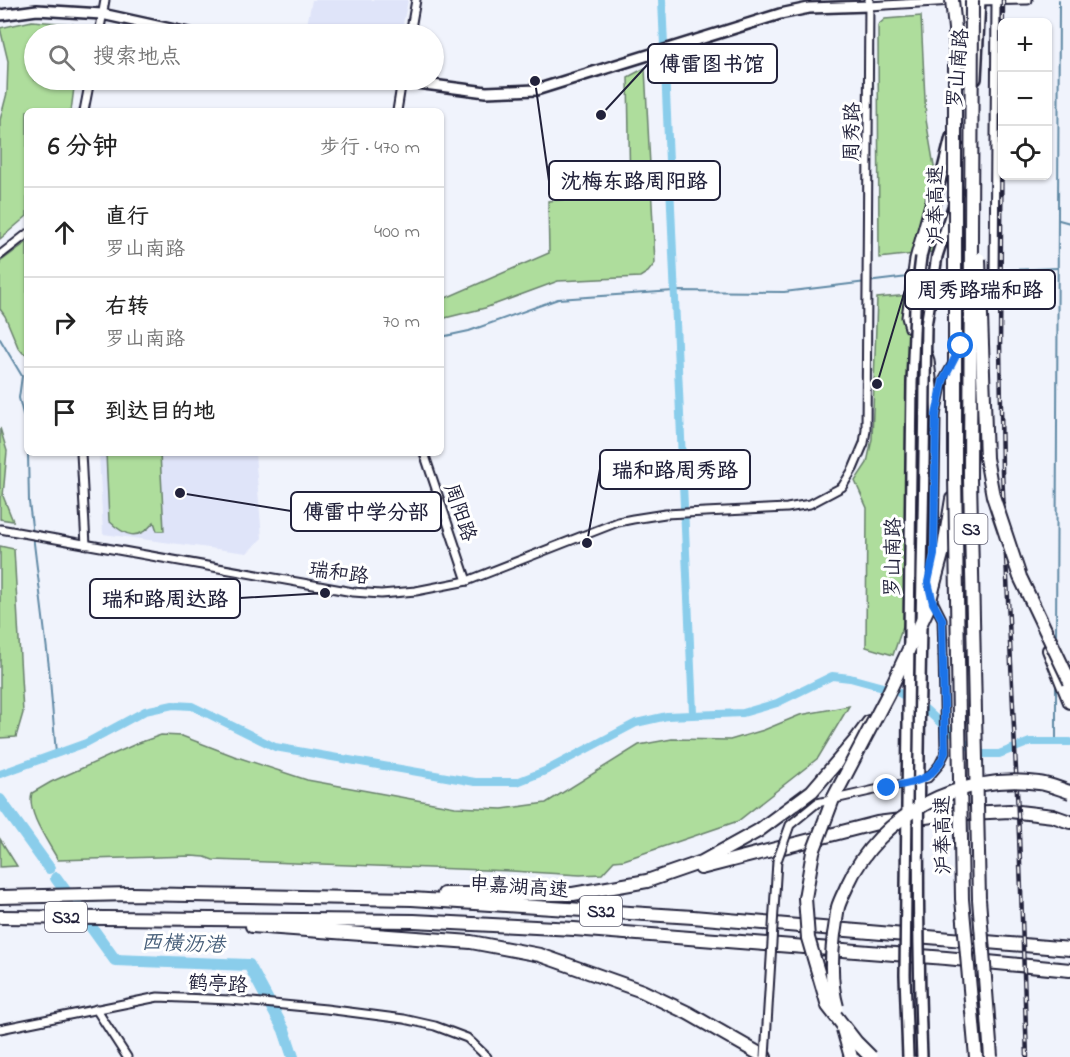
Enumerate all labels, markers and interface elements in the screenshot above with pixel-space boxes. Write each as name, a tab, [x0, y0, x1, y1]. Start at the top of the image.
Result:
map controls	[998, 18, 1052, 180]
button: +	[998, 18, 1052, 72]
search box	[24, 24, 444, 90]
street label: 罗山南路	[942, 26, 978, 109]
icon: search	[45, 41, 78, 74]
text: 搜索地点	[93, 42, 181, 74]
callout: 傅雷图书馆	[648, 44, 777, 83]
text: 傅雷图书馆	[660, 51, 765, 81]
button: −	[998, 72, 1052, 126]
street label: 周秀路	[838, 101, 869, 162]
button: locate	[998, 126, 1052, 180]
text: 6 分钟	[48, 129, 118, 167]
text: 步行 · 470 m	[320, 134, 420, 163]
callout: 沈梅东路周阳路	[549, 161, 720, 200]
street label: 沪奉高速	[923, 165, 952, 245]
text: 沈梅东路周阳路	[561, 168, 708, 198]
text: 直行	[105, 202, 149, 234]
icon: ahead	[48, 216, 81, 249]
text: 400 m	[374, 218, 420, 247]
text: 罗山南路	[105, 236, 185, 265]
callout: 周秀路瑞和路	[905, 270, 1055, 309]
text: 周秀路瑞和路	[917, 277, 1043, 307]
text: 右转	[105, 292, 149, 324]
icon: right	[48, 306, 81, 339]
text: 70 m	[383, 308, 420, 337]
text: 罗山南路	[105, 326, 185, 355]
route start	[947, 332, 973, 358]
icon: arrive	[48, 396, 81, 429]
text: 到达目的地	[105, 397, 215, 429]
callout: 瑞和路周秀路	[600, 450, 750, 489]
text: 瑞和路周秀路	[612, 457, 738, 487]
street label: 周阳路	[435, 480, 482, 547]
callout: 傅雷中学分部	[291, 492, 441, 531]
text: 傅雷中学分部	[303, 499, 429, 529]
road number: S3	[954, 514, 988, 544]
street label: 罗山南路	[879, 516, 910, 597]
street label: 瑞和路	[307, 556, 371, 593]
callout: 瑞和路周达路	[90, 579, 240, 618]
text: 瑞和路周达路	[102, 586, 228, 616]
route end	[873, 774, 899, 800]
street label: 沪奉高速	[929, 795, 960, 875]
street label: 申嘉湖高速	[468, 871, 570, 906]
road number: S32	[580, 896, 622, 926]
road number: S32	[45, 902, 87, 932]
water label: 西横沥港	[140, 929, 227, 962]
street label: 鹤亭路	[187, 969, 250, 1002]

